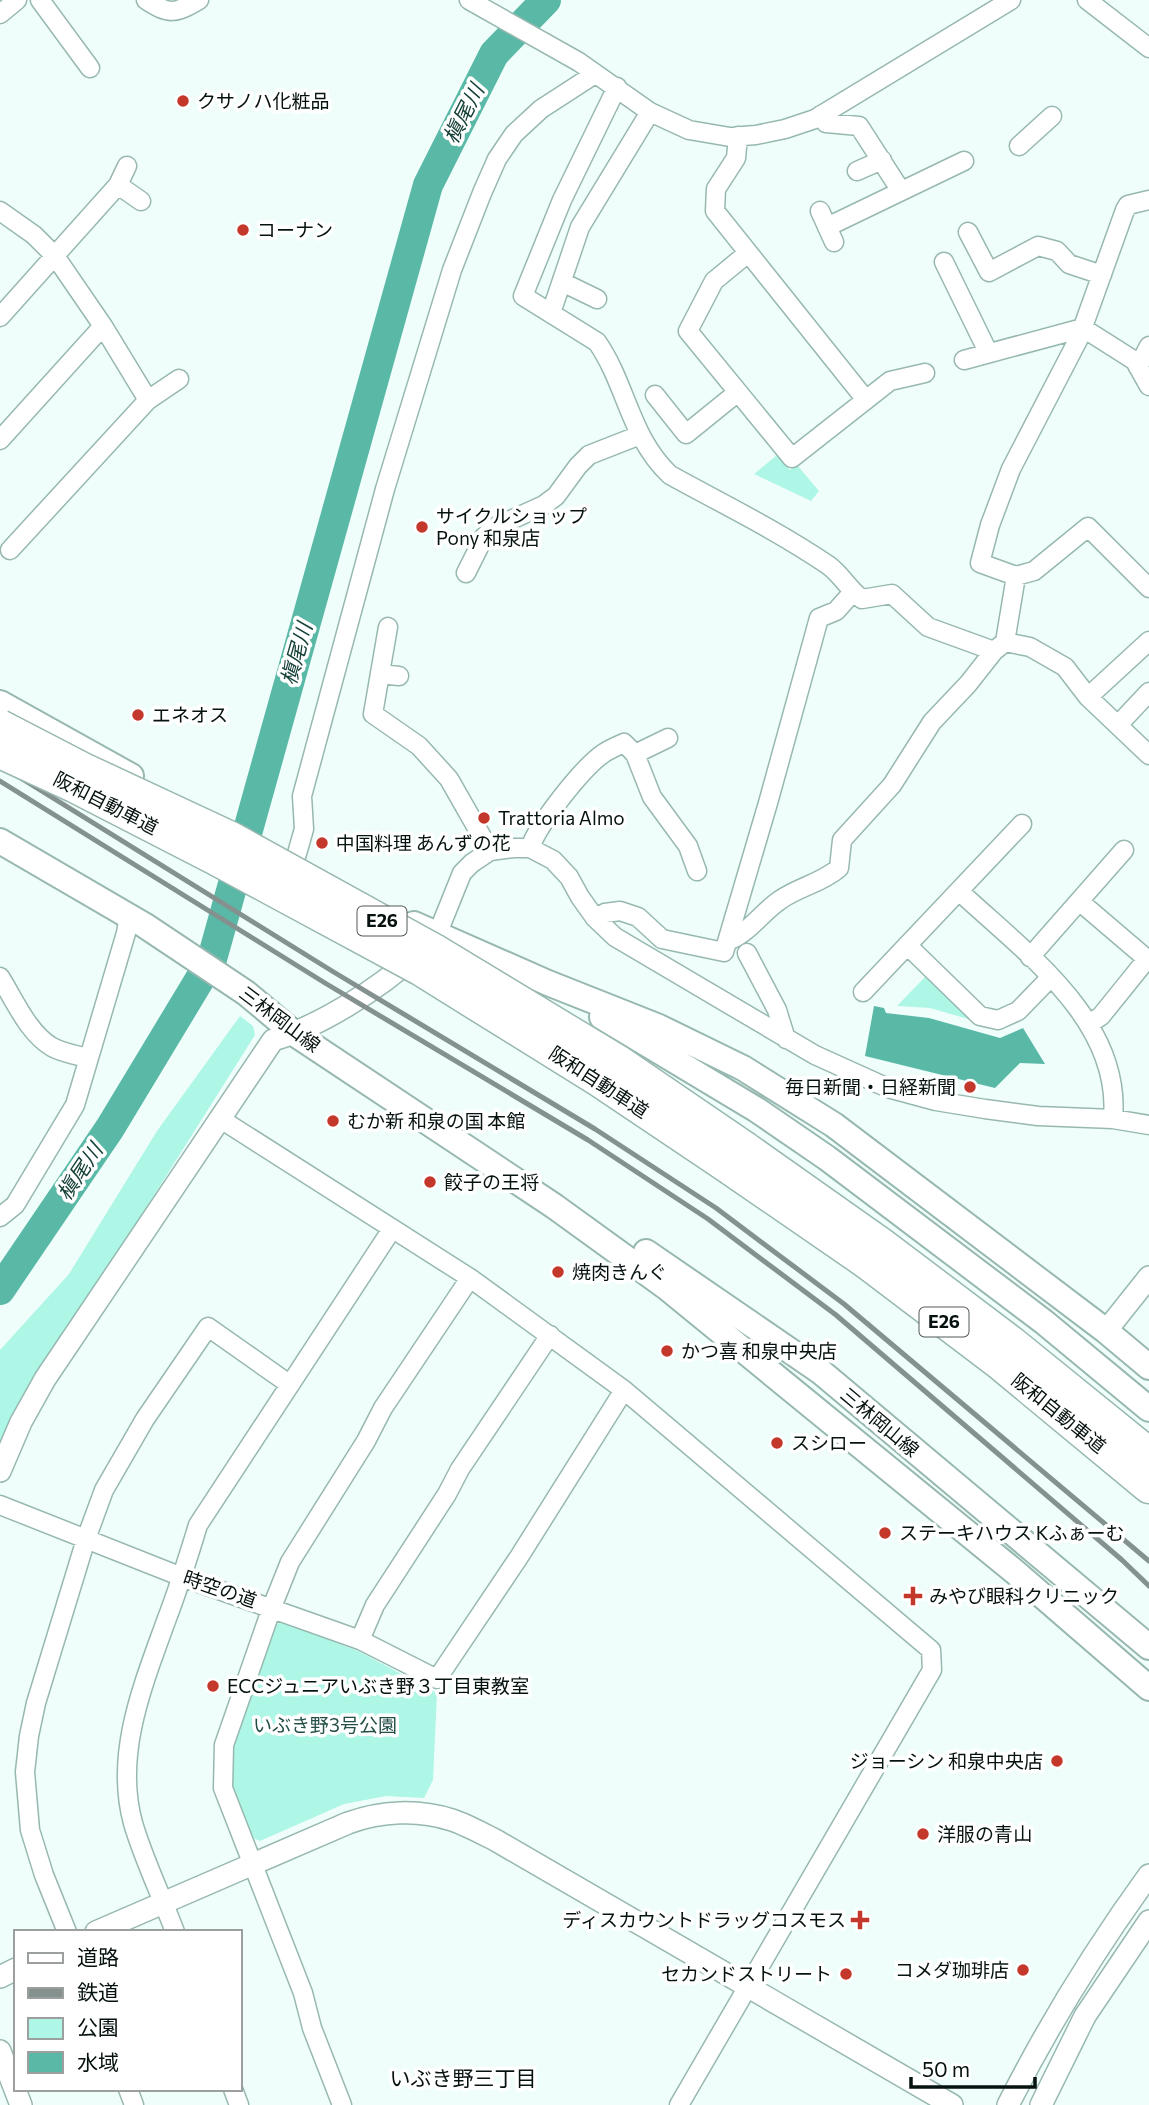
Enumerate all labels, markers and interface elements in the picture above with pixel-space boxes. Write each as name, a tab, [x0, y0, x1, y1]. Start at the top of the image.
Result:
water label: 槇尾川	[437, 78, 489, 147]
place label: クサノハ化粧品	[197, 89, 330, 112]
marker: クサノハ化粧品	[175, 93, 191, 109]
place label: コーナン	[257, 218, 333, 241]
marker: コーナン	[235, 222, 251, 238]
place label: サイクルショップ Pony 和泉店	[436, 504, 587, 549]
marker: サイクルショップ Pony 和泉店	[414, 519, 430, 535]
water label: 槇尾川	[275, 618, 317, 687]
place label: エネオス	[152, 703, 228, 726]
marker: エネオス	[130, 707, 146, 723]
street label: 阪和自動車道	[50, 766, 162, 839]
place label: Trattoria Almo	[498, 806, 625, 829]
marker: Trattoria Almo	[476, 810, 492, 826]
place label: 中国料理 あんずの花	[336, 831, 511, 854]
marker: 中国料理 あんずの花	[314, 835, 330, 851]
road number: E26	[358, 906, 406, 936]
street label: 三林岡山線	[235, 981, 325, 1056]
street label: 阪和自動車道	[545, 1041, 653, 1122]
place label: 毎日新聞・日経新聞	[785, 1075, 956, 1098]
marker: 毎日新聞・日経新聞	[962, 1079, 978, 1095]
place label: むか新 和泉の国 本館	[347, 1109, 525, 1132]
marker: むか新 和泉の国 本館	[325, 1113, 341, 1129]
water label: 槇尾川	[51, 1136, 108, 1204]
place label: 餃子の王将	[444, 1170, 539, 1193]
marker: 餃子の王将	[422, 1174, 438, 1190]
place label: 焼肉きんぐ	[572, 1260, 667, 1283]
marker: 焼肉きんぐ	[550, 1264, 566, 1280]
road number: E26	[920, 1308, 968, 1336]
place label: かつ喜 和泉中央店	[681, 1339, 837, 1362]
marker: かつ喜 和泉中央店	[659, 1343, 675, 1359]
street label: 阪和自動車道	[1008, 1368, 1111, 1457]
street label: 三林岡山線	[837, 1382, 924, 1461]
place label: スシロー	[791, 1431, 867, 1454]
marker: スシロー	[769, 1435, 785, 1451]
place label: ステーキハウス Kふぁーむ	[899, 1521, 1124, 1544]
marker: ステーキハウス Kふぁーむ	[877, 1525, 893, 1541]
street label: 時空の道	[180, 1565, 260, 1612]
place label: みやび眼科クリニック	[929, 1584, 1119, 1607]
marker: みやび眼科クリニック	[903, 1586, 923, 1606]
place label: ECCジュニアいぶき野３丁目東教室	[227, 1674, 529, 1697]
marker: ECCジュニアいぶき野３丁目東教室	[205, 1678, 221, 1694]
park label: いぶき野3号公園	[253, 1713, 397, 1736]
place label: ジョーシン 和泉中央店	[850, 1749, 1043, 1772]
marker: ジョーシン 和泉中央店	[1049, 1753, 1065, 1769]
place label: 洋服の青山	[937, 1822, 1032, 1845]
marker: 洋服の青山	[915, 1826, 931, 1842]
place label: ディスカウントドラッグコスモス	[562, 1908, 846, 1931]
marker: ディスカウントドラッグコスモス	[852, 1912, 868, 1928]
legend	[14, 1930, 242, 2091]
text: 道路	[77, 1944, 119, 1969]
place label: コメダ珈琲店	[895, 1958, 1009, 1981]
place label: セカンドストリート	[661, 1962, 832, 1985]
marker: コメダ珈琲店	[1015, 1962, 1031, 1978]
marker: セカンドストリート	[838, 1966, 854, 1982]
text: 鉄道	[77, 1979, 119, 2004]
text: 公園	[77, 2014, 119, 2039]
scale bar	[911, 2046, 1035, 2090]
text: 水域	[77, 2049, 119, 2074]
text: 50 m	[922, 2056, 970, 2081]
district label: いぶき野三丁目	[390, 2065, 537, 2090]

